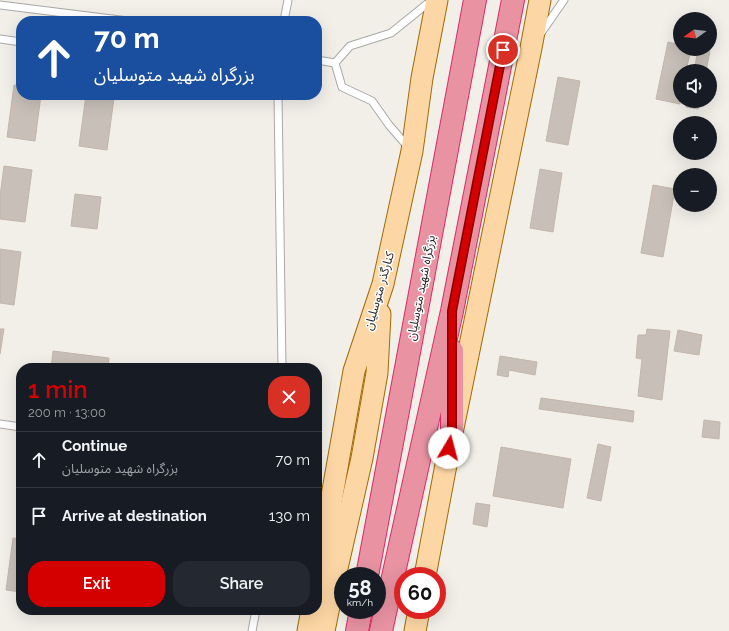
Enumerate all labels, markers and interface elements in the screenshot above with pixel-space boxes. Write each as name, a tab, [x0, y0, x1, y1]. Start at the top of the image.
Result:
north arrow	[673, 12, 717, 56]
map controls	[673, 12, 717, 212]
text: 70 m	[94, 22, 160, 55]
icon: ahead	[28, 32, 80, 84]
pin	[486, 33, 520, 67]
icon: arrive	[492, 39, 514, 61]
text: بزرگراه شهید متوسلیان	[94, 64, 255, 85]
button: sound	[673, 64, 717, 108]
button: +	[673, 116, 717, 160]
button: −	[673, 168, 717, 212]
street label: بزرگراه شهید متوسلیان	[404, 234, 438, 342]
street label: کنارگذر متوسلیان	[361, 249, 397, 332]
text: 1 min	[28, 375, 88, 404]
button: close	[268, 376, 310, 418]
text: 200 m · 13:00	[28, 405, 106, 420]
position arrow	[428, 427, 470, 469]
text: Continue	[62, 437, 127, 455]
icon: ahead	[28, 449, 50, 471]
text: 70 m	[275, 451, 310, 469]
text: بزرگراه شهید متوسلیان	[62, 461, 178, 476]
icon: arrive	[28, 505, 50, 527]
text: Arrive at destination	[62, 507, 207, 525]
text: 130 m	[269, 507, 310, 525]
button: Exit	[28, 561, 165, 607]
button: Share	[173, 561, 310, 607]
speed limit sign: 60	[394, 567, 446, 619]
text: 58	[348, 576, 372, 600]
text: km/h	[347, 597, 373, 608]

